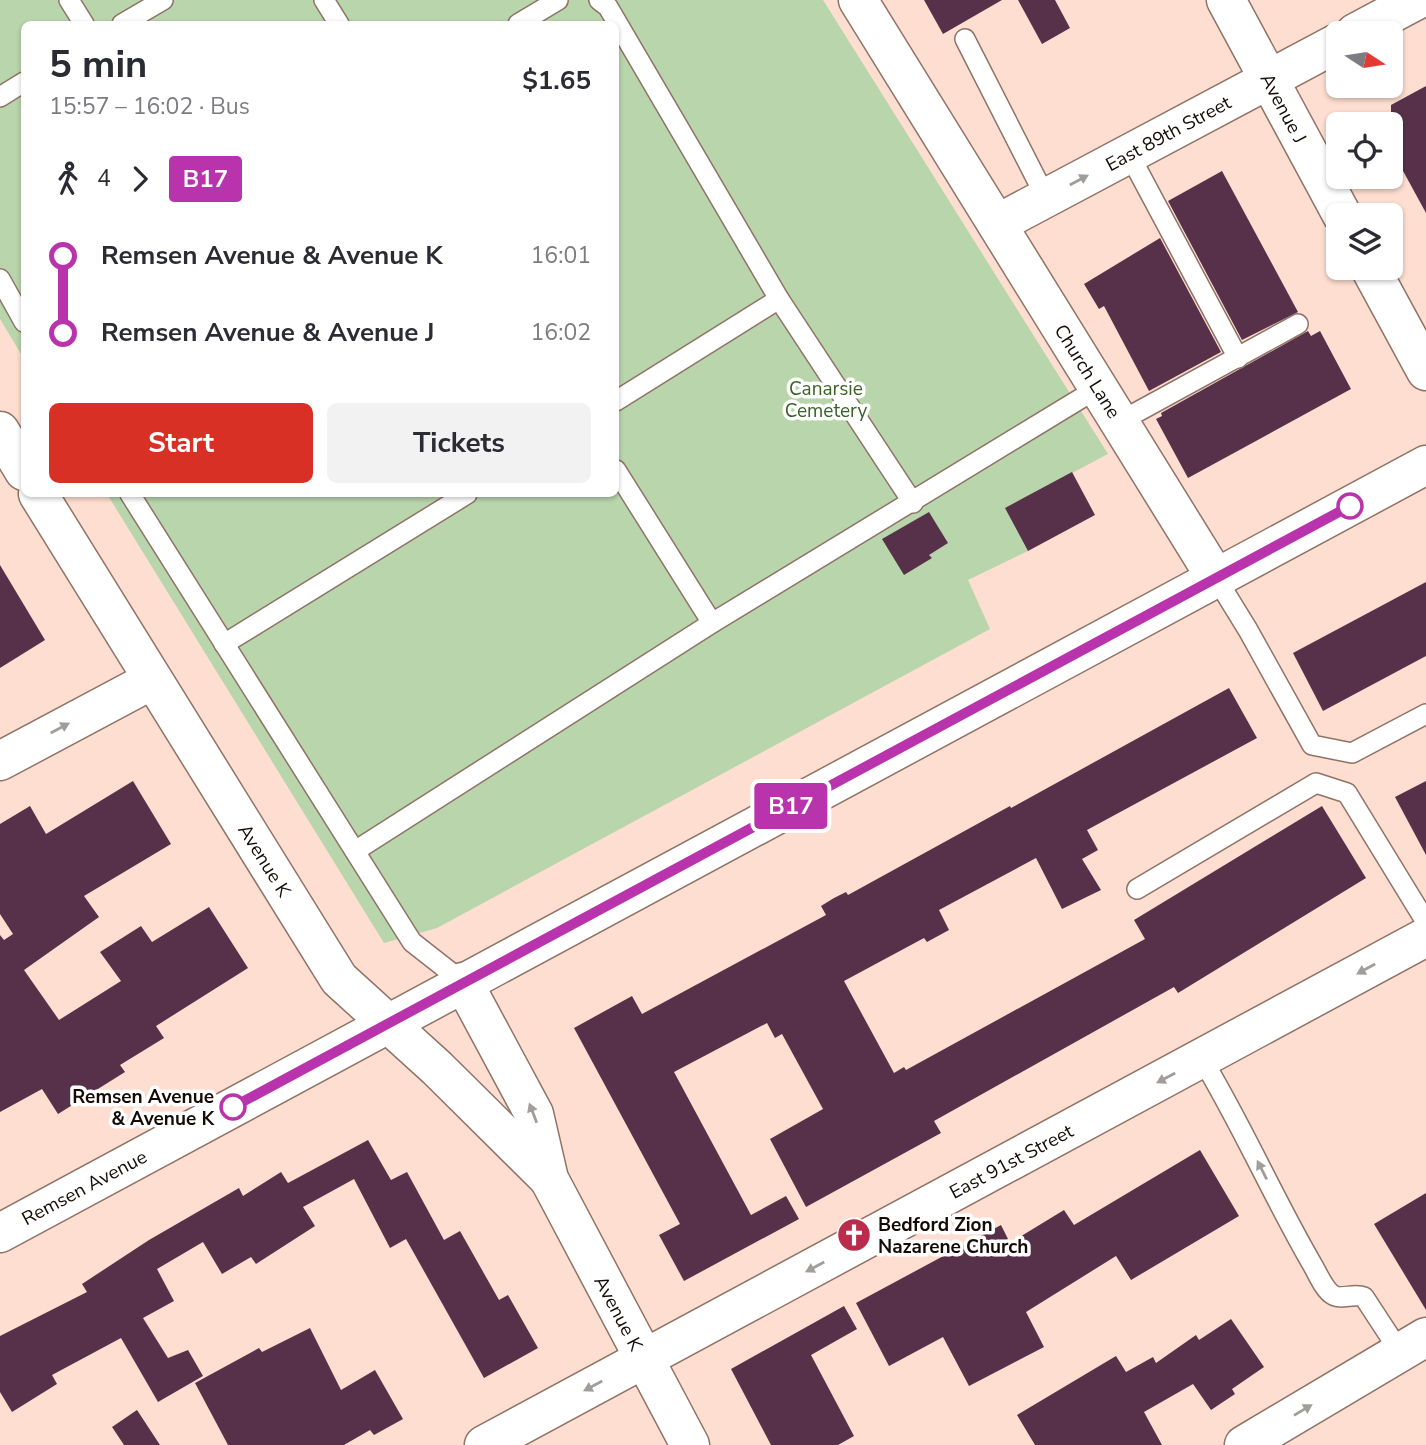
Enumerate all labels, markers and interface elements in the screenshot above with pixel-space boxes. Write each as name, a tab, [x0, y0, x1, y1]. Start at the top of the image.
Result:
north arrow	[1326, 21, 1404, 98]
map controls	[1326, 21, 1403, 280]
text: 5 min	[49, 39, 147, 90]
text: $1.65	[522, 63, 591, 98]
street label: Avenue J	[1254, 69, 1312, 148]
street label: East 89th Street	[1101, 90, 1236, 178]
text: 15:57 – 16:02 · Bus	[49, 91, 250, 122]
button: locate	[1326, 112, 1403, 189]
icon: walk	[49, 160, 87, 198]
icon: forward	[121, 160, 159, 198]
text: 4	[97, 163, 111, 194]
text: B17	[183, 163, 228, 195]
one-way arrow	[1069, 175, 1089, 186]
button: layers	[1326, 203, 1403, 280]
text: Remsen Avenue & Avenue K	[101, 238, 443, 273]
text: 16:01	[531, 240, 591, 271]
text: Remsen Avenue & Avenue J	[101, 315, 435, 350]
text: 16:02	[531, 317, 591, 348]
street label: Church Lane	[1048, 319, 1126, 424]
park label: Canarsie Cemetery	[785, 376, 867, 424]
button: Start	[49, 403, 313, 483]
button: Tickets	[327, 403, 591, 483]
unlabelled marker	[1337, 493, 1363, 519]
one-way arrow	[50, 723, 70, 734]
line badge: B17	[751, 783, 831, 829]
text: B17	[768, 790, 814, 822]
street label: Avenue K	[232, 819, 297, 903]
one-way arrow	[1356, 963, 1376, 975]
one-way arrow	[1156, 1072, 1176, 1083]
place label: Remsen Avenue & Avenue K	[72, 1084, 215, 1132]
marker: Remsen Avenue & Avenue K	[220, 1094, 246, 1120]
one-way arrow	[527, 1103, 538, 1124]
street label: East 91st Street	[945, 1118, 1078, 1205]
street label: Remsen Avenue	[17, 1144, 152, 1232]
one-way arrow	[1257, 1160, 1268, 1180]
place label: Bedford Zion Nazarene Church	[878, 1212, 1028, 1260]
church icon: Bedford Zion Nazarene Church	[835, 1216, 873, 1254]
one-way arrow	[805, 1261, 824, 1273]
street label: Avenue K	[588, 1271, 649, 1357]
one-way arrow	[583, 1380, 603, 1392]
one-way arrow	[1293, 1404, 1312, 1416]

